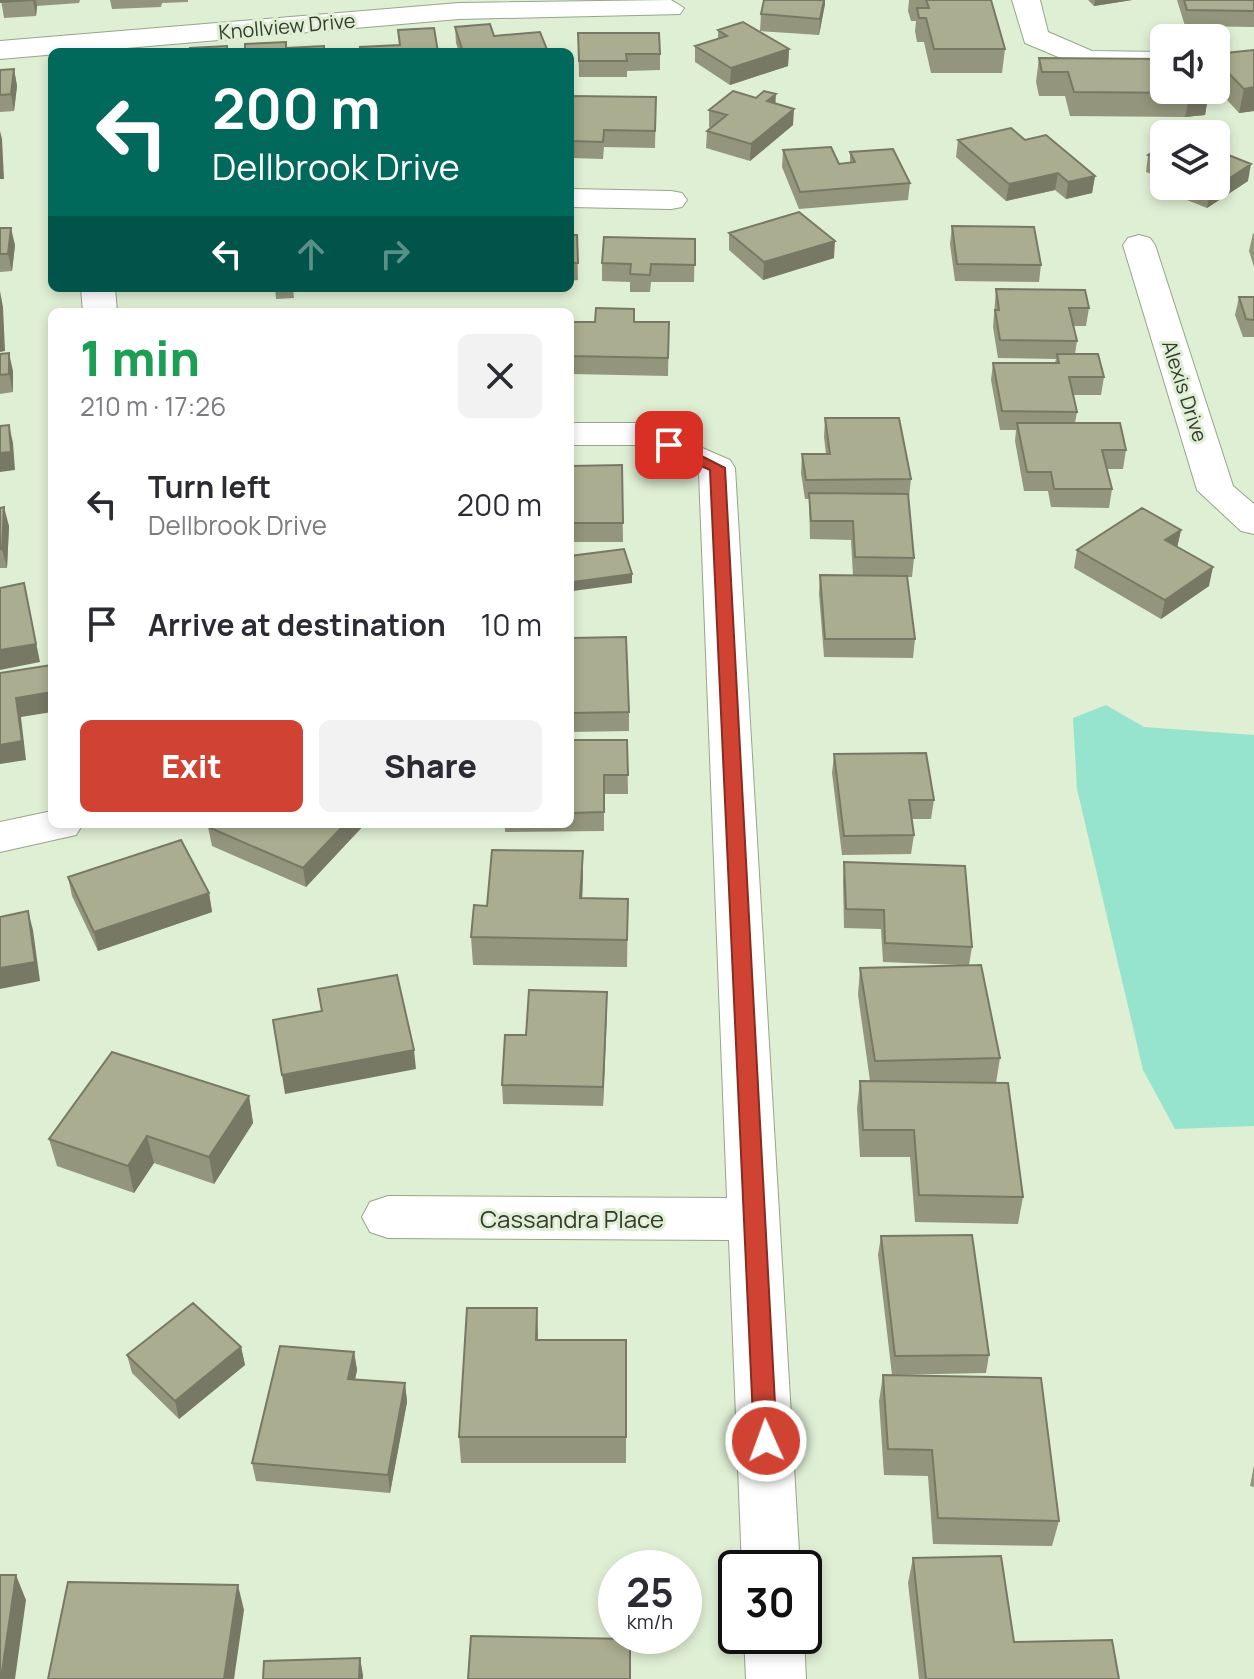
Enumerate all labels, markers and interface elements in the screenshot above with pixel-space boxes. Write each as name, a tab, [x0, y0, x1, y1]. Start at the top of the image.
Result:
street label: Knollview Drive	[218, 7, 356, 45]
map controls	[1150, 24, 1230, 200]
button: sound	[1150, 24, 1230, 104]
text: 200 m	[212, 69, 381, 146]
icon: left	[80, 80, 184, 184]
button: layers	[1150, 120, 1230, 200]
text: Dellbrook Drive	[212, 142, 460, 191]
icon: left	[205, 232, 249, 276]
icon: ahead	[289, 232, 333, 276]
icon: right	[373, 232, 417, 276]
text: 1 min	[80, 325, 200, 390]
button: close	[458, 334, 542, 418]
street label: Alexis Drive	[1156, 337, 1214, 445]
text: 210 m · 17:26	[80, 388, 226, 424]
pin	[635, 411, 703, 479]
icon: arrive	[647, 423, 691, 467]
text: Turn left	[148, 466, 271, 507]
icon: left	[80, 482, 124, 526]
text: 200 m	[457, 484, 542, 525]
text: Dellbrook Drive	[148, 507, 327, 543]
icon: arrive	[80, 602, 124, 646]
text: Arrive at destination	[148, 604, 446, 645]
text: 10 m	[481, 604, 542, 645]
button: Exit	[80, 720, 303, 812]
button: Share	[319, 720, 542, 812]
street label: Cassandra Place	[480, 1202, 664, 1235]
position arrow	[724, 1399, 808, 1483]
speed limit sign: 30	[718, 1550, 822, 1654]
text: 25	[626, 1564, 674, 1619]
text: km/h	[627, 1608, 673, 1635]

